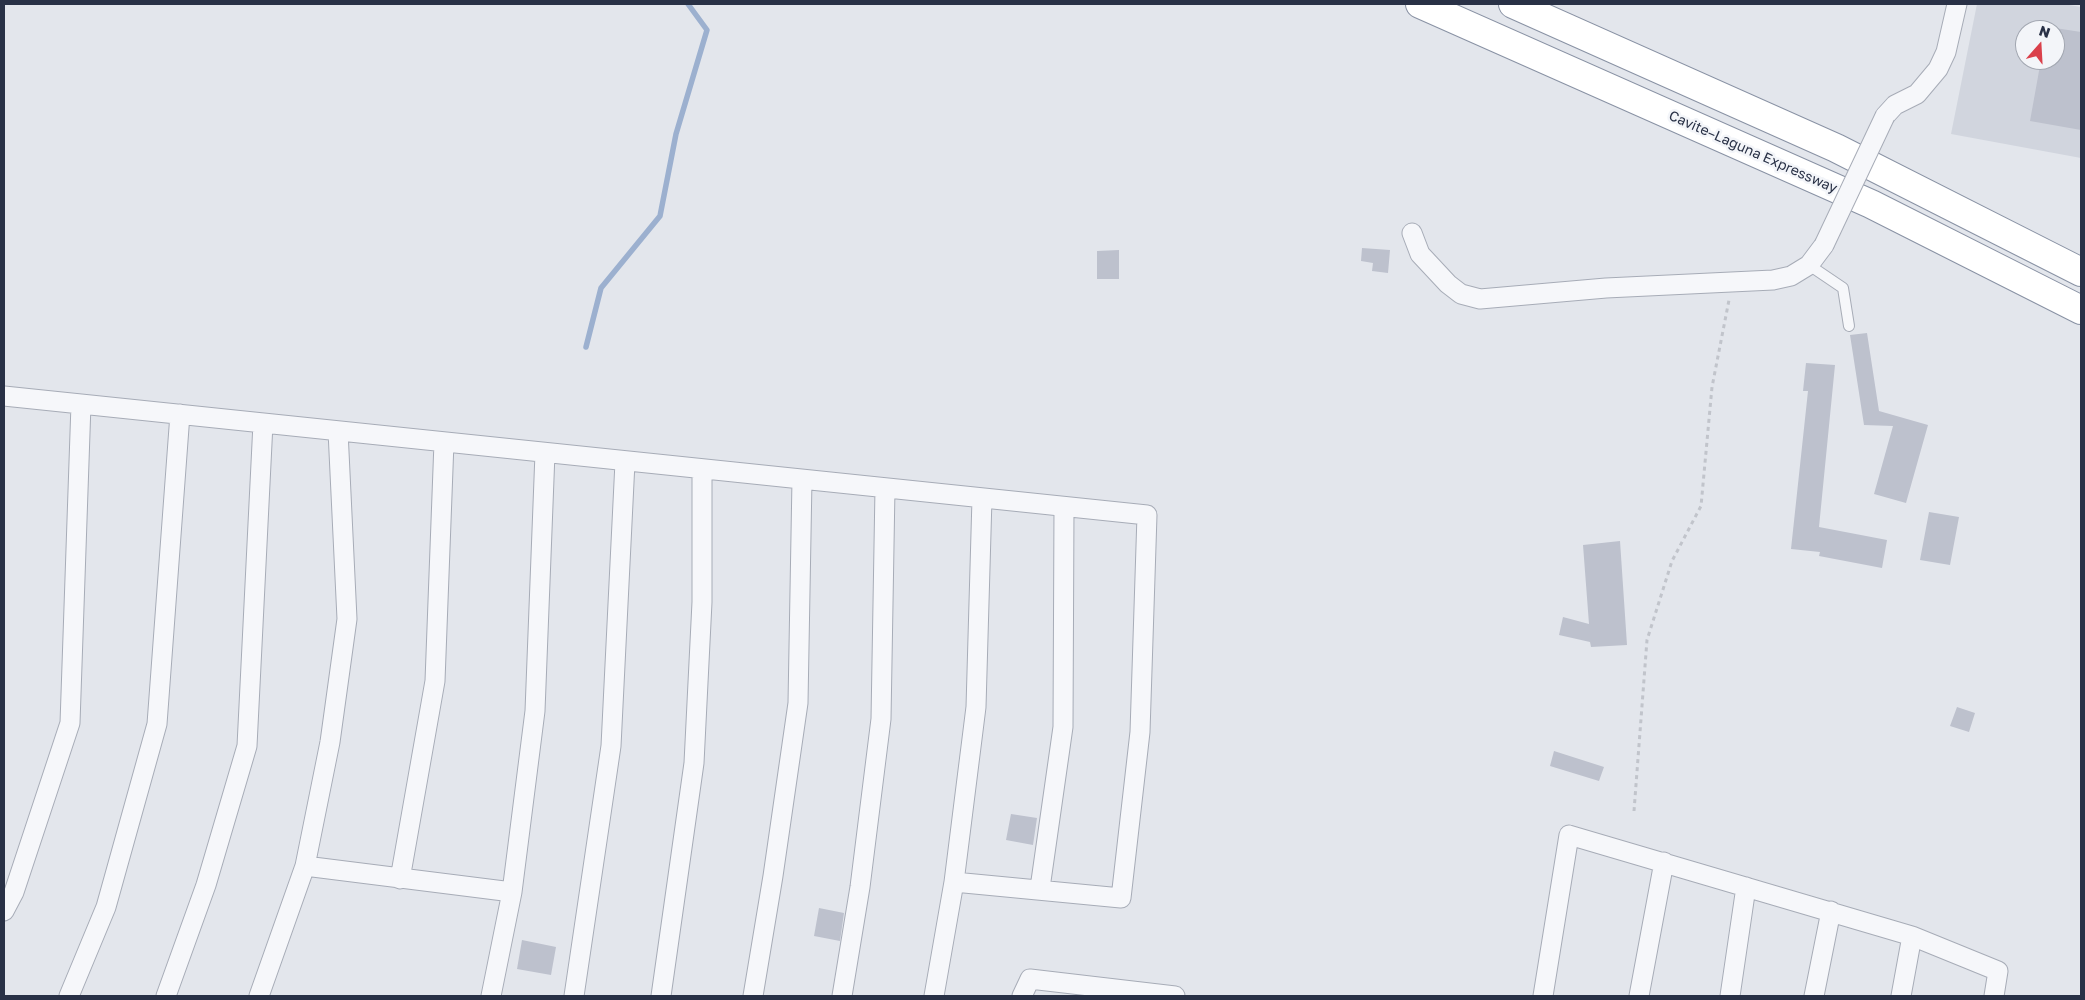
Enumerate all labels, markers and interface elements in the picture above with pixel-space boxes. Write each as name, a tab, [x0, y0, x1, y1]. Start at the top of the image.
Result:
north arrow	[2015, 20, 2065, 70]
text: N	[2037, 22, 2053, 41]
street label: Cavite–Laguna Expressway	[1666, 107, 1840, 197]

